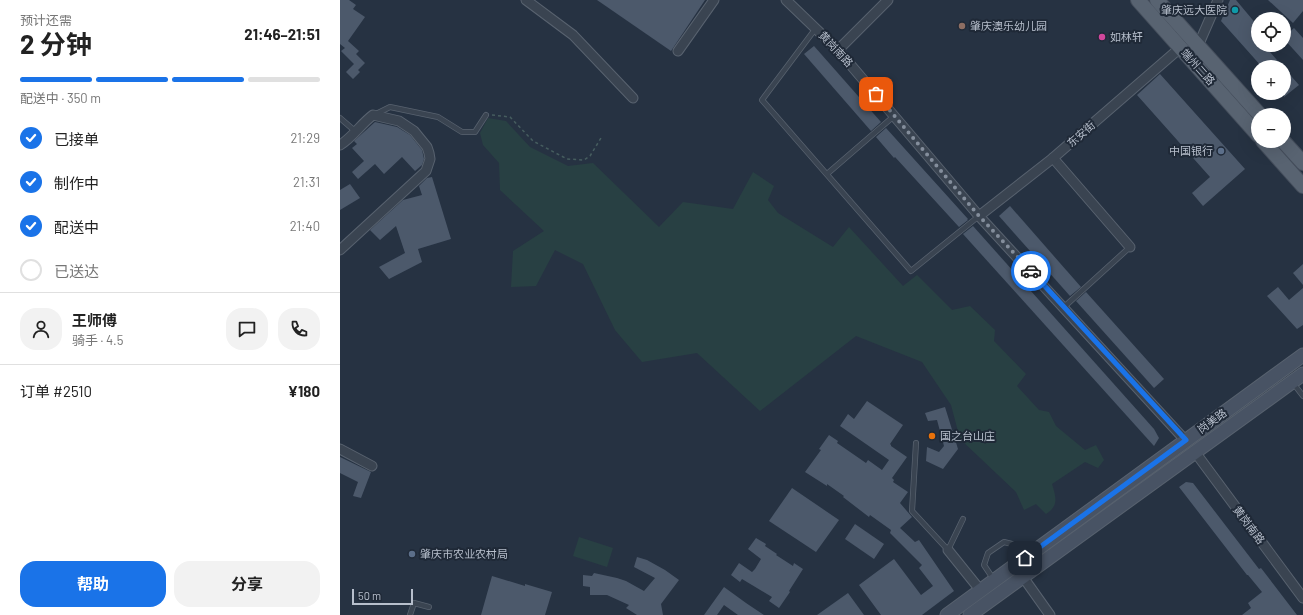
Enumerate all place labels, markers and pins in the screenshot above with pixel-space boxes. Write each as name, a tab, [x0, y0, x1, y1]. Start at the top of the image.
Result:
place label: 肇庆远大医院	[1161, 3, 1227, 16]
marker: 肇庆远大医院	[1230, 5, 1240, 15]
place label: 肇庆澳乐幼儿园	[970, 19, 1047, 32]
marker: 肇庆澳乐幼儿园	[957, 21, 967, 31]
place label: 如林轩	[1110, 30, 1143, 43]
marker: 如林轩	[1097, 32, 1107, 42]
pin	[859, 77, 893, 111]
place label: 中国银行	[1169, 144, 1213, 157]
marker: 中国银行	[1216, 146, 1226, 156]
place label: 国之台山庄	[940, 429, 995, 442]
marker: 国之台山庄	[927, 431, 937, 441]
pin	[1008, 541, 1042, 575]
place label: 肇庆市农业农村局	[420, 547, 508, 560]
marker: 肇庆市农业农村局	[407, 549, 417, 559]

